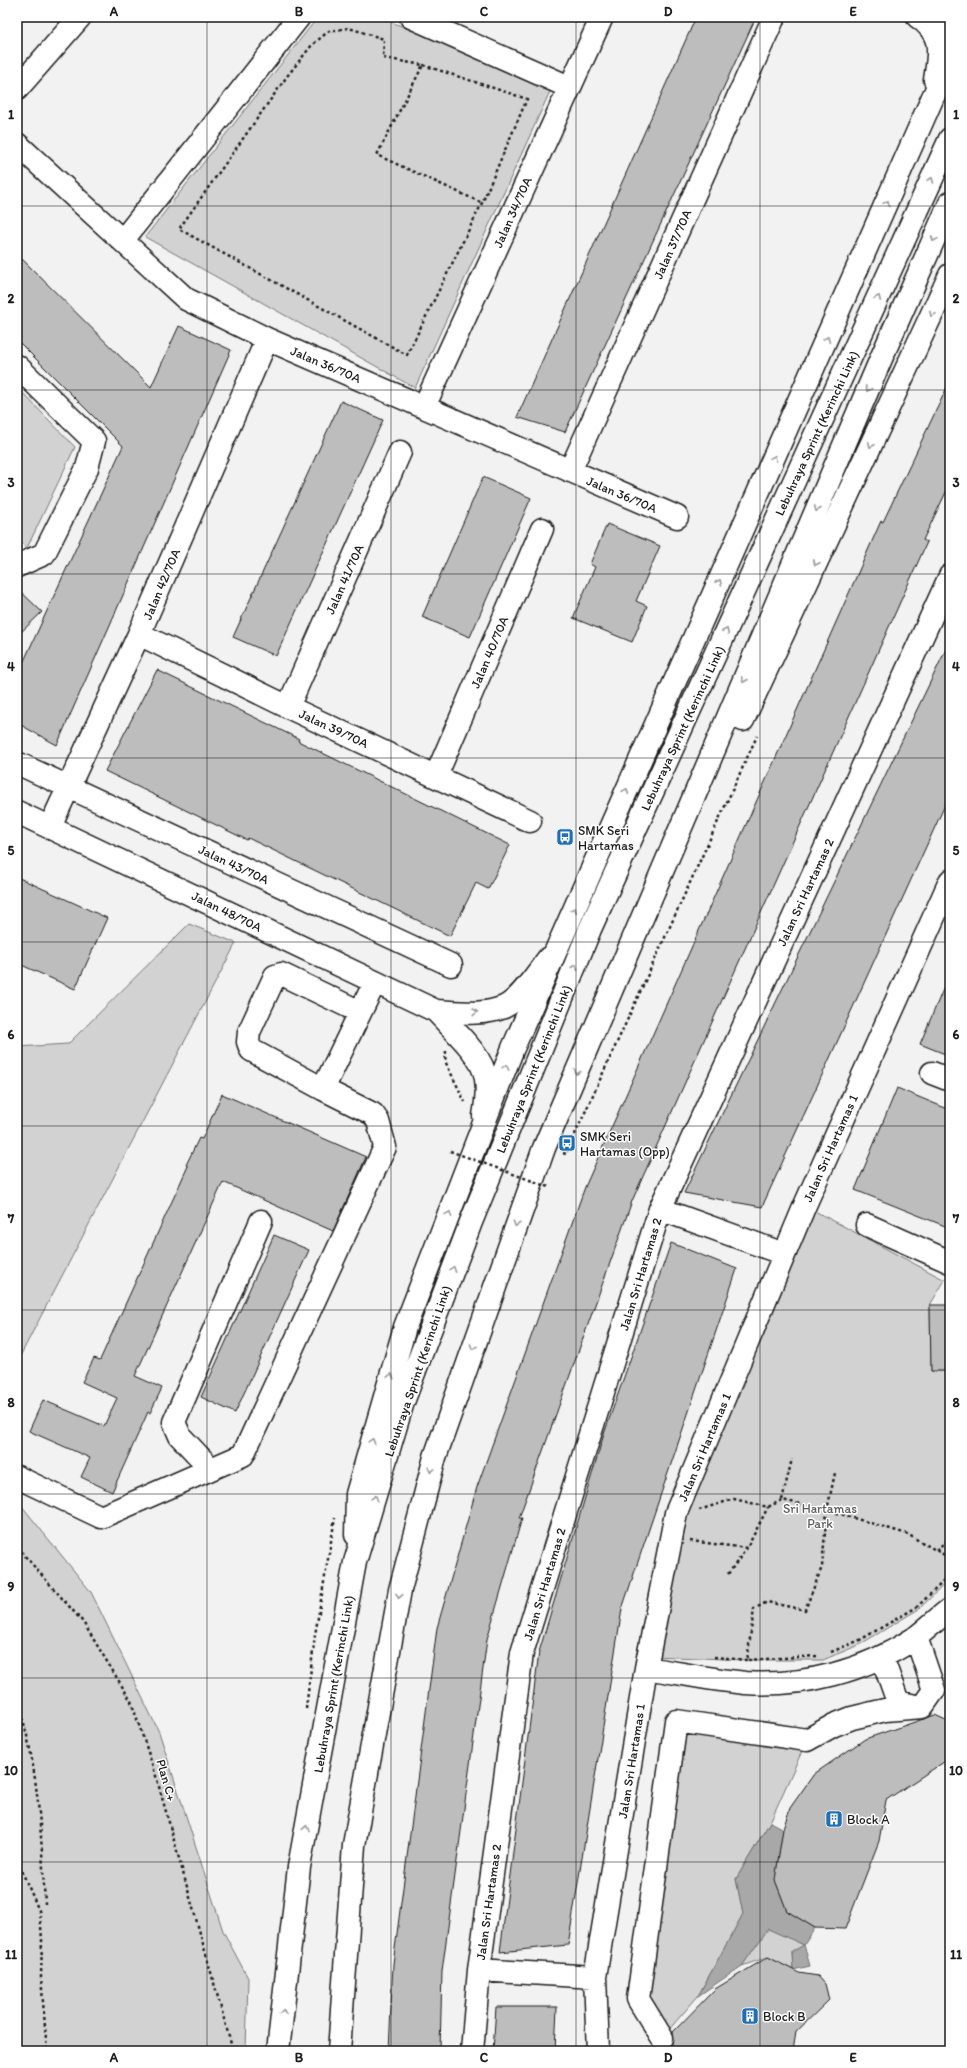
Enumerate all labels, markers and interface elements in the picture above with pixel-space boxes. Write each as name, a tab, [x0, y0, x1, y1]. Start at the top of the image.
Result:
text: A	[109, 4, 119, 19]
text: B	[295, 4, 304, 19]
text: C	[480, 4, 489, 19]
text: D	[664, 4, 673, 19]
text: E	[849, 4, 857, 19]
text: 1	[8, 107, 14, 122]
text: 1	[953, 107, 959, 122]
street label: Jalan 34/70A	[490, 174, 535, 250]
one-way arrow	[927, 176, 935, 183]
one-way arrow	[882, 199, 890, 207]
street label: Jalan 37/70A	[650, 206, 695, 281]
one-way arrow	[931, 234, 939, 242]
text: 2	[8, 291, 15, 306]
text: 2	[953, 291, 960, 306]
one-way arrow	[873, 295, 881, 302]
one-way arrow	[929, 310, 937, 318]
one-way arrow	[822, 336, 830, 343]
street label: Jalan 36/70A	[288, 343, 364, 386]
street label: Lebuhraya Sprint (Kerinchi Link)	[772, 348, 861, 518]
one-way arrow	[864, 386, 872, 393]
one-way arrow	[868, 441, 876, 448]
one-way arrow	[769, 454, 777, 462]
street label: Jalan 36/70A	[584, 473, 660, 516]
text: 3	[7, 475, 15, 490]
text: 3	[952, 475, 960, 490]
one-way arrow	[813, 505, 821, 512]
street label: Jalan 41/70A	[322, 541, 367, 616]
street label: Jalan 42/70A	[140, 546, 183, 622]
one-way arrow	[813, 558, 821, 566]
one-way arrow	[714, 579, 722, 587]
street label: Jalan 40/70A	[468, 613, 512, 690]
one-way arrow	[721, 628, 729, 635]
street label: Lebuhraya Sprint (Kerinchi Link)	[638, 643, 727, 813]
text: 4	[7, 659, 15, 674]
text: 4	[952, 659, 960, 674]
one-way arrow	[741, 676, 749, 684]
street label: Jalan 39/70A	[297, 706, 372, 751]
one-way arrow	[621, 788, 629, 795]
place label: SMK Seri Hartamas	[578, 823, 634, 853]
bus stop icon: SMK Seri Hartamas	[555, 827, 575, 847]
street label: Jalan Sri Hartamas 2	[774, 836, 837, 948]
street label: Jalan 43/70A	[196, 842, 272, 888]
text: 5	[8, 843, 15, 858]
text: 5	[953, 843, 960, 858]
street label: Jalan 48/70A	[189, 888, 265, 935]
one-way arrow	[569, 907, 577, 914]
one-way arrow	[570, 963, 578, 971]
street label: Lebuhraya Sprint (Kerinchi Link)	[493, 983, 574, 1155]
one-way arrow	[472, 1008, 478, 1016]
text: 6	[8, 1027, 15, 1042]
text: 6	[953, 1027, 960, 1042]
one-way arrow	[502, 1063, 510, 1070]
one-way arrow	[573, 1069, 581, 1076]
street label: Jalan Sri Hartamas 1	[800, 1092, 861, 1204]
place label: SMK Seri Hartamas (Opp)	[580, 1129, 670, 1159]
bus stop icon: SMK Seri Hartamas (Opp)	[557, 1133, 577, 1153]
text: 7	[7, 1211, 15, 1226]
one-way arrow	[444, 1211, 452, 1218]
text: 7	[952, 1211, 960, 1226]
street label: Jalan Sri Hartamas 2	[616, 1216, 665, 1332]
one-way arrow	[513, 1221, 521, 1228]
one-way arrow	[449, 1265, 457, 1272]
street label: Lebuhraya Sprint (Kerinchi Link)	[381, 1284, 454, 1459]
one-way arrow	[470, 1344, 478, 1351]
one-way arrow	[386, 1373, 395, 1380]
street label: Jalan Sri Hartamas 1	[675, 1391, 734, 1504]
text: 8	[7, 1395, 15, 1410]
text: 8	[952, 1395, 960, 1410]
one-way arrow	[367, 1438, 376, 1445]
one-way arrow	[428, 1467, 436, 1473]
one-way arrow	[370, 1494, 378, 1501]
park label: Sri Hartamas Park	[783, 1501, 857, 1531]
street label: Jalan Sri Hartamas 2	[520, 1526, 569, 1642]
text: 9	[8, 1579, 15, 1594]
text: 9	[953, 1579, 960, 1594]
one-way arrow	[396, 1593, 404, 1599]
street label: Lebuhraya Sprint (Kerinchi Link)	[310, 1594, 357, 1774]
street label: Jalan Sri Hartamas 1	[615, 1703, 648, 1820]
street label: Plan C+	[153, 1757, 180, 1803]
text: 10	[4, 1763, 18, 1778]
text: 10	[949, 1763, 963, 1778]
building icon: Block A	[824, 1809, 844, 1829]
place label: Block A	[847, 1812, 890, 1827]
one-way arrow	[302, 1825, 310, 1831]
street label: Jalan Sri Hartamas 2	[473, 1843, 504, 1961]
text: 11	[5, 1947, 17, 1962]
text: 11	[950, 1947, 962, 1962]
building icon: Block B	[740, 2006, 760, 2026]
one-way arrow	[278, 2009, 287, 2015]
place label: Block B	[763, 2009, 806, 2024]
text: A	[109, 2050, 119, 2065]
text: B	[295, 2050, 304, 2065]
text: C	[480, 2050, 489, 2065]
text: D	[664, 2050, 673, 2065]
text: E	[849, 2050, 857, 2065]

